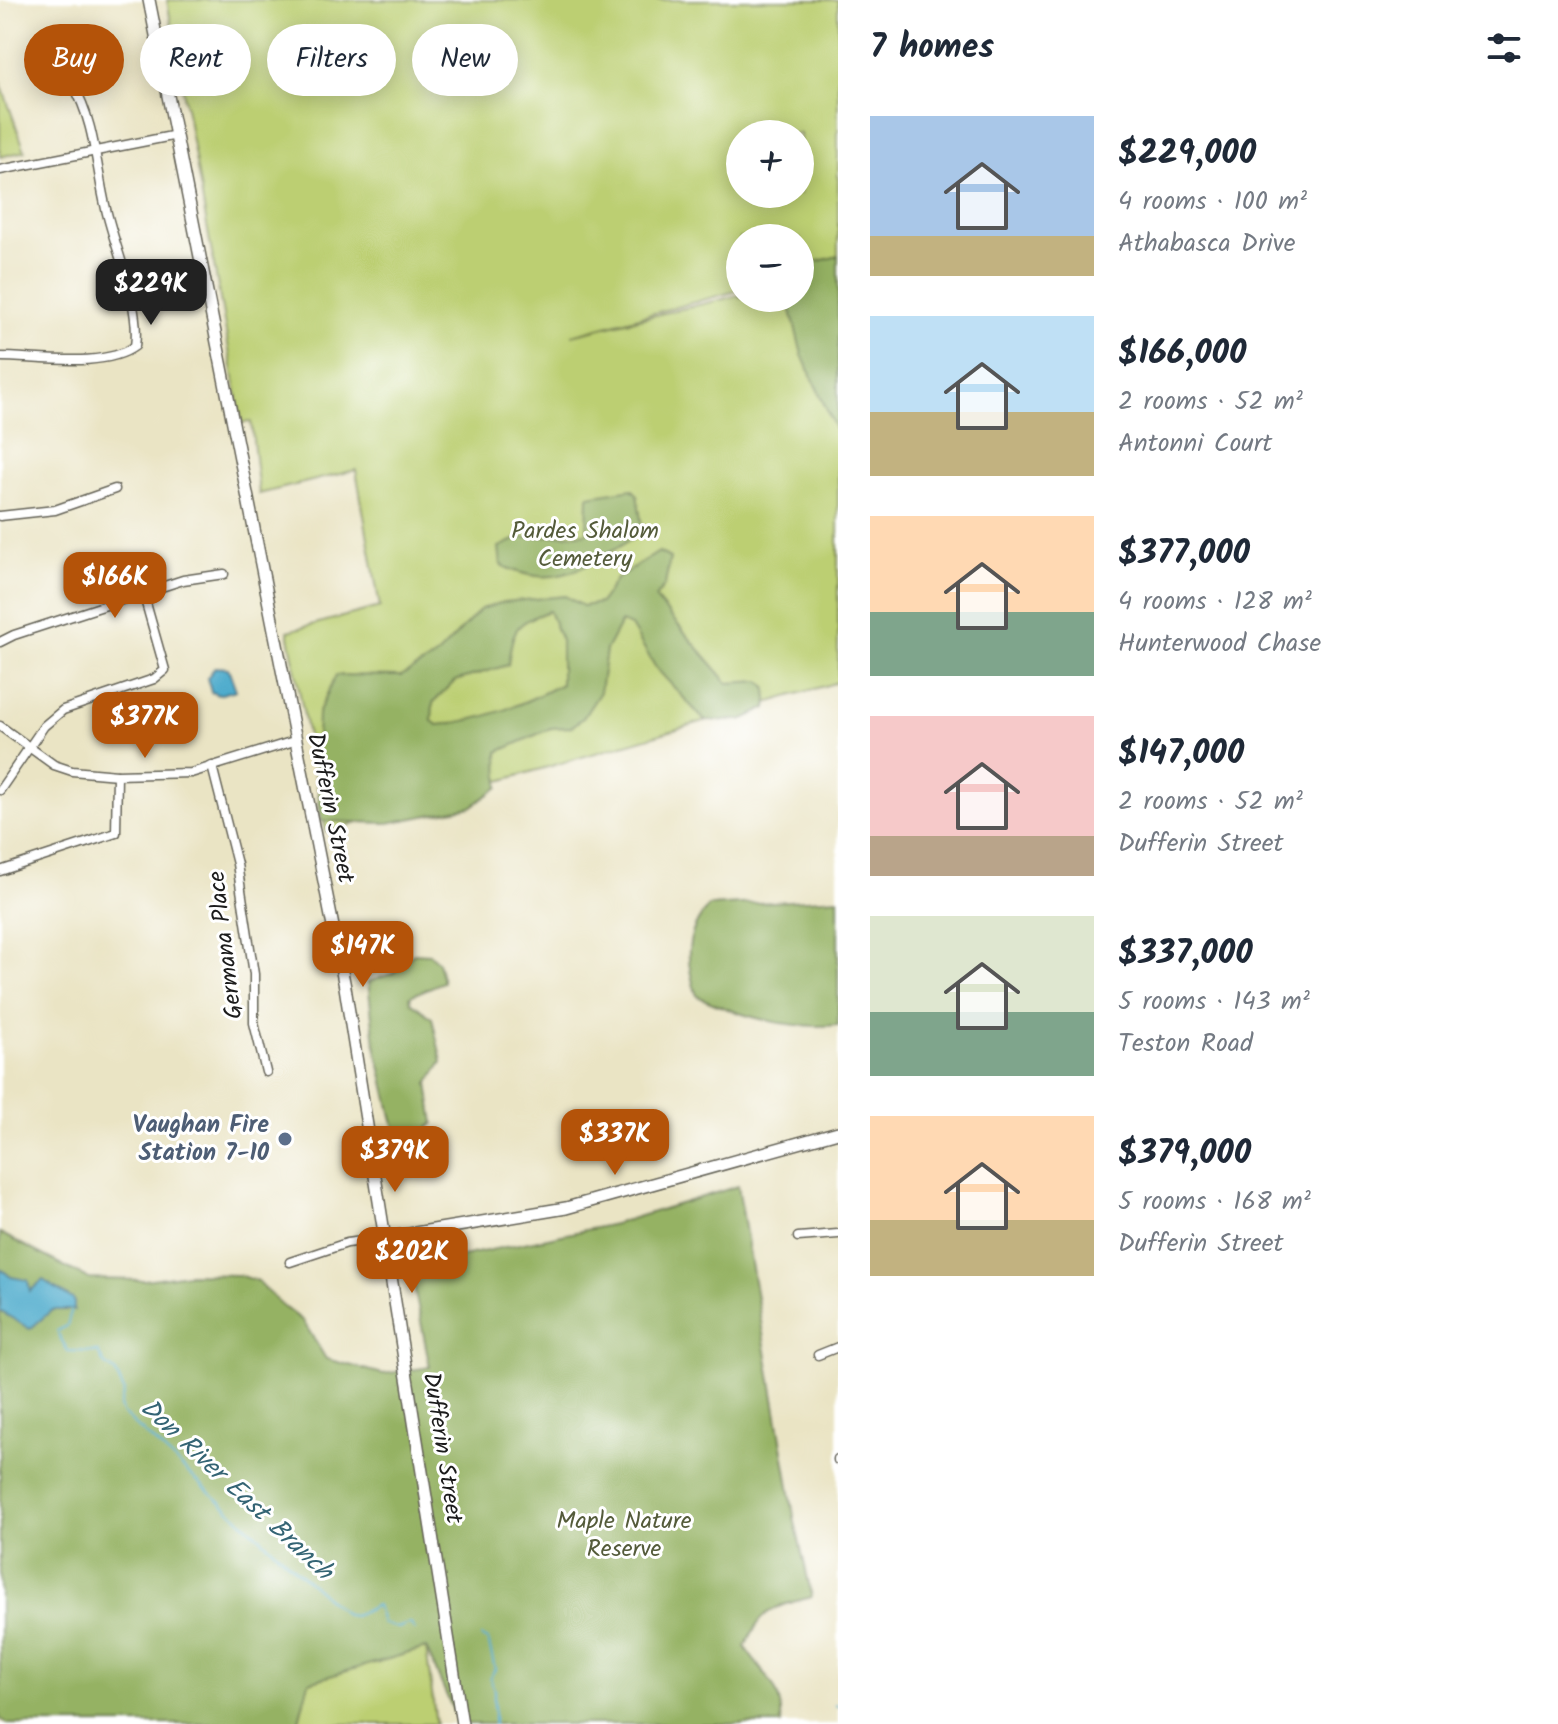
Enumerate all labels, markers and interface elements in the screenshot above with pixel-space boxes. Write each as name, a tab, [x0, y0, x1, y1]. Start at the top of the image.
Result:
text: 7 homes	[870, 21, 994, 75]
chip: Buy	[24, 24, 124, 96]
chip: Rent	[140, 24, 251, 96]
chip: Filters	[267, 24, 396, 96]
chip: New	[412, 24, 518, 96]
icon: filters	[1482, 26, 1526, 70]
map controls	[726, 120, 814, 312]
button: +	[726, 120, 814, 208]
text: $229,000	[1118, 127, 1256, 181]
icon: home	[934, 148, 1030, 244]
text: 4 rooms · 100 m²	[1118, 181, 1307, 223]
text: Athabasca Drive	[1118, 223, 1295, 265]
button: −	[726, 224, 814, 312]
pin: $229K	[95, 259, 207, 327]
text: $229K	[114, 264, 188, 306]
text: $166,000	[1118, 327, 1247, 381]
icon: home	[934, 348, 1030, 444]
text: 2 rooms · 52 m²	[1118, 381, 1303, 423]
text: Antonni Court	[1118, 423, 1272, 465]
park label: Pardes Shalom Cemetery	[511, 512, 659, 579]
text: $377,000	[1118, 527, 1250, 581]
icon: home	[934, 548, 1030, 644]
pin: $166K	[59, 552, 171, 620]
text: $166K	[81, 557, 149, 599]
text: 4 rooms · 128 m²	[1118, 581, 1312, 623]
text: Hunterwood Chase	[1118, 623, 1321, 665]
pin: $377K	[89, 692, 201, 760]
text: $377K	[110, 697, 180, 739]
text: $147,000	[1118, 727, 1244, 781]
street label: Dufferin Street	[295, 729, 365, 887]
icon: home	[934, 748, 1030, 844]
text: 2 rooms · 52 m²	[1118, 781, 1303, 823]
text: Dufferin Street	[1118, 823, 1284, 865]
street label: Germana Place	[198, 868, 254, 1021]
pin: $147K	[307, 921, 419, 989]
text: $147K	[330, 926, 396, 968]
text: $337,000	[1118, 927, 1253, 981]
icon: home	[934, 948, 1030, 1044]
text: 5 rooms · 143 m²	[1118, 981, 1310, 1023]
text: Teston Road	[1118, 1023, 1253, 1065]
place label: Vaughan Fire Station 7-10	[133, 1106, 270, 1173]
pin: $337K	[559, 1109, 671, 1177]
text: $337K	[579, 1114, 651, 1156]
pin: $379K	[339, 1126, 451, 1194]
text: $379,000	[1118, 1127, 1251, 1181]
marker: Vaughan Fire Station 7-10	[276, 1130, 294, 1148]
text: $379K	[360, 1131, 430, 1173]
icon: home	[934, 1148, 1030, 1244]
text: 5 rooms · 168 m²	[1118, 1181, 1311, 1223]
text: Dufferin Street	[1118, 1223, 1284, 1265]
pin: $202K	[356, 1227, 468, 1295]
text: $202K	[375, 1232, 449, 1274]
street label: Dufferin Street	[411, 1369, 473, 1527]
water label: Don River East Branch	[130, 1389, 344, 1593]
park label: Maple Nature Reserve	[556, 1502, 692, 1569]

